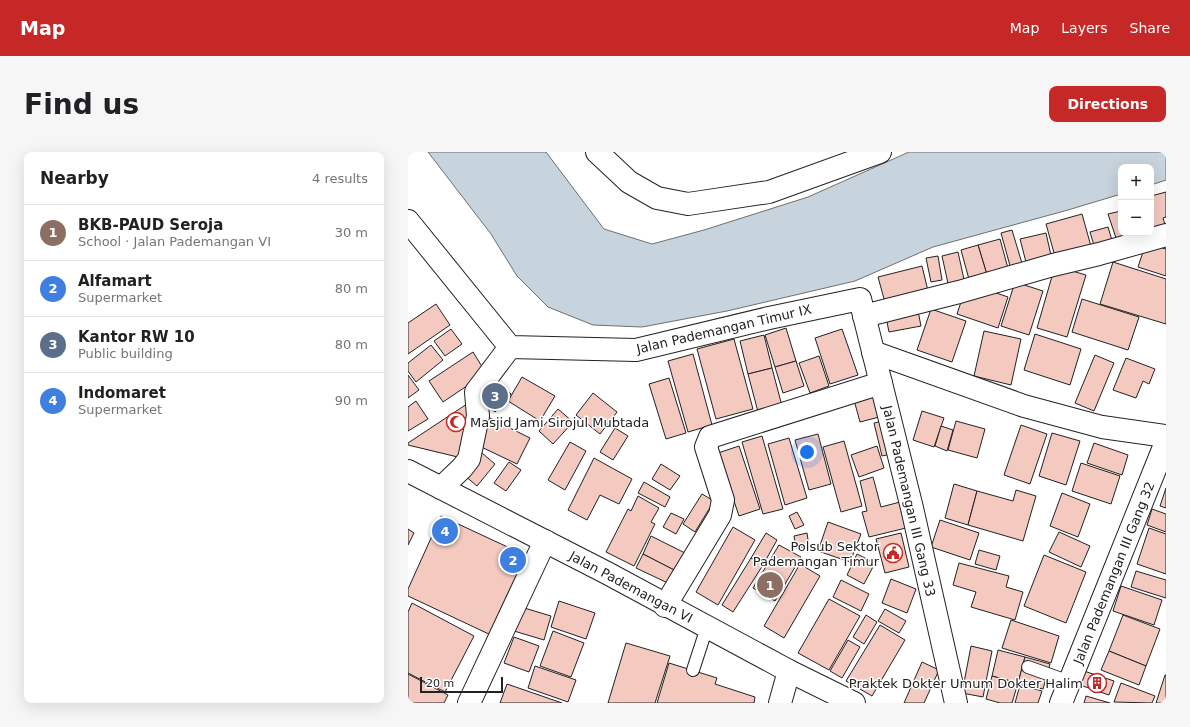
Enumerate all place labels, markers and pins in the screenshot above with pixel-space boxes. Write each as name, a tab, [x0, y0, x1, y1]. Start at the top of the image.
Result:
pin: 3	[482, 381, 508, 411]
mosque icon: Masjid Jami Sirojul Mubtada	[445, 411, 467, 433]
place label: Masjid Jami Sirojul Mubtada	[470, 415, 649, 430]
pin: 4	[432, 516, 458, 546]
place label: Polsub Sektor Pademangan Timur	[753, 539, 880, 569]
public building icon: Polsub Sektor Pademangan Timur	[882, 542, 904, 564]
pin: 2	[500, 545, 526, 575]
pin: 1	[757, 570, 783, 600]
building icon: Praktek Dokter Umum Dokter Halim	[1086, 672, 1108, 694]
place label: Praktek Dokter Umum Dokter Halim	[849, 676, 1083, 691]

